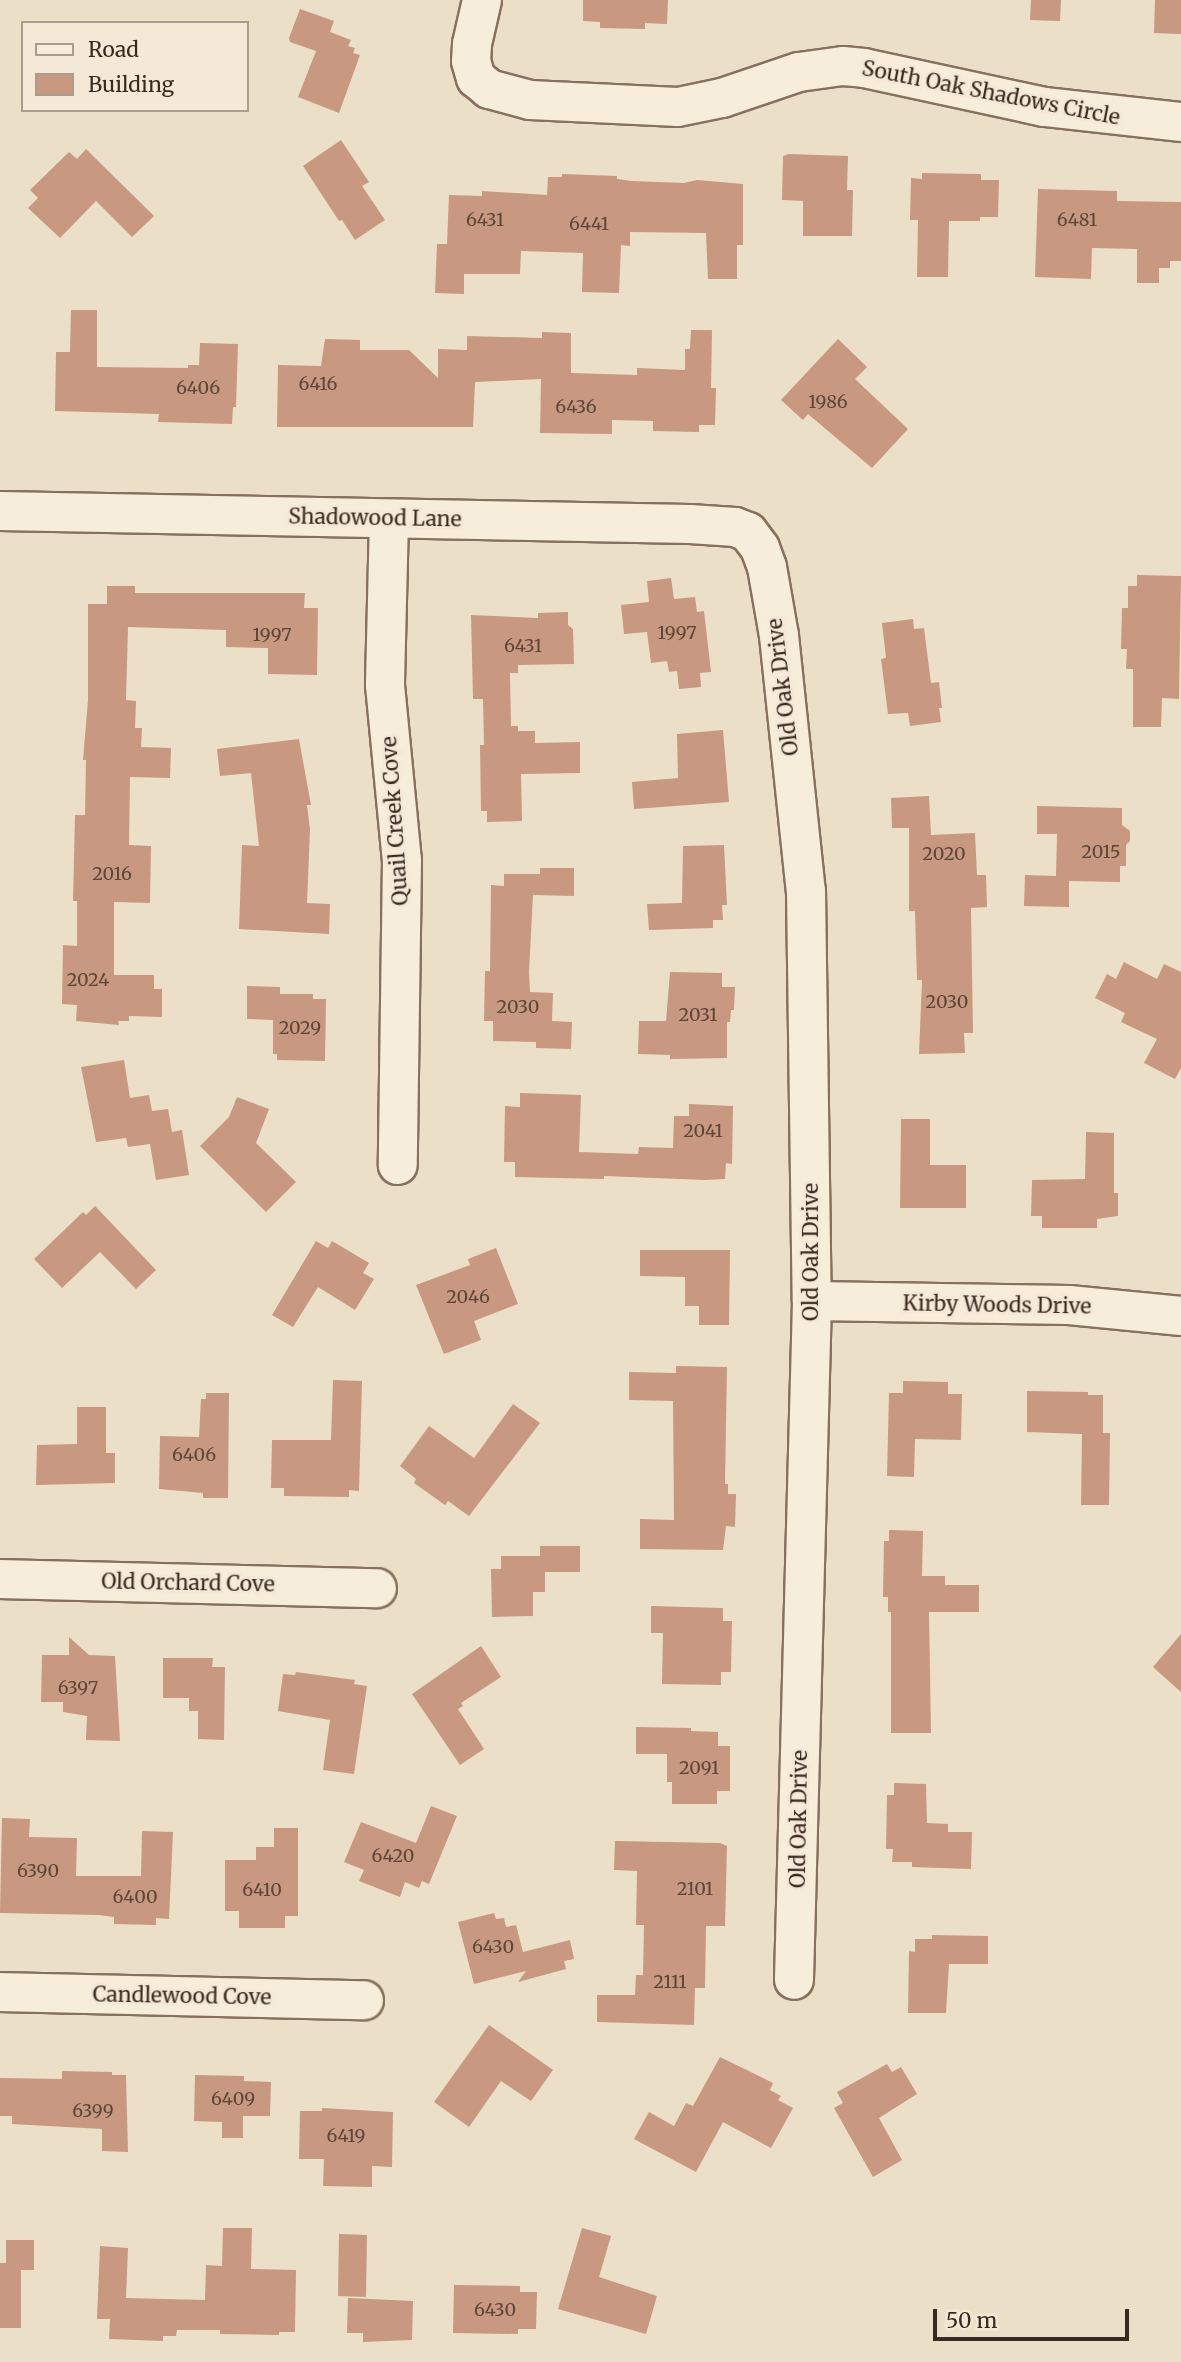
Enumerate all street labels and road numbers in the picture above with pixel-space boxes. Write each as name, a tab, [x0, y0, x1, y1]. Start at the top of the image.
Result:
street label: South Oak Shadows Circle	[860, 56, 1122, 130]
street label: Shadowood Lane	[288, 504, 462, 532]
street label: Old Oak Drive	[762, 617, 804, 757]
street label: Quail Creek Cove	[377, 736, 413, 906]
street label: Old Oak Drive	[798, 1183, 824, 1321]
street label: Kirby Woods Drive	[902, 1291, 1092, 1319]
street label: Old Orchard Cove	[101, 1569, 275, 1597]
street label: Old Oak Drive	[785, 1750, 813, 1888]
street label: Candlewood Cove	[92, 1982, 272, 2010]

